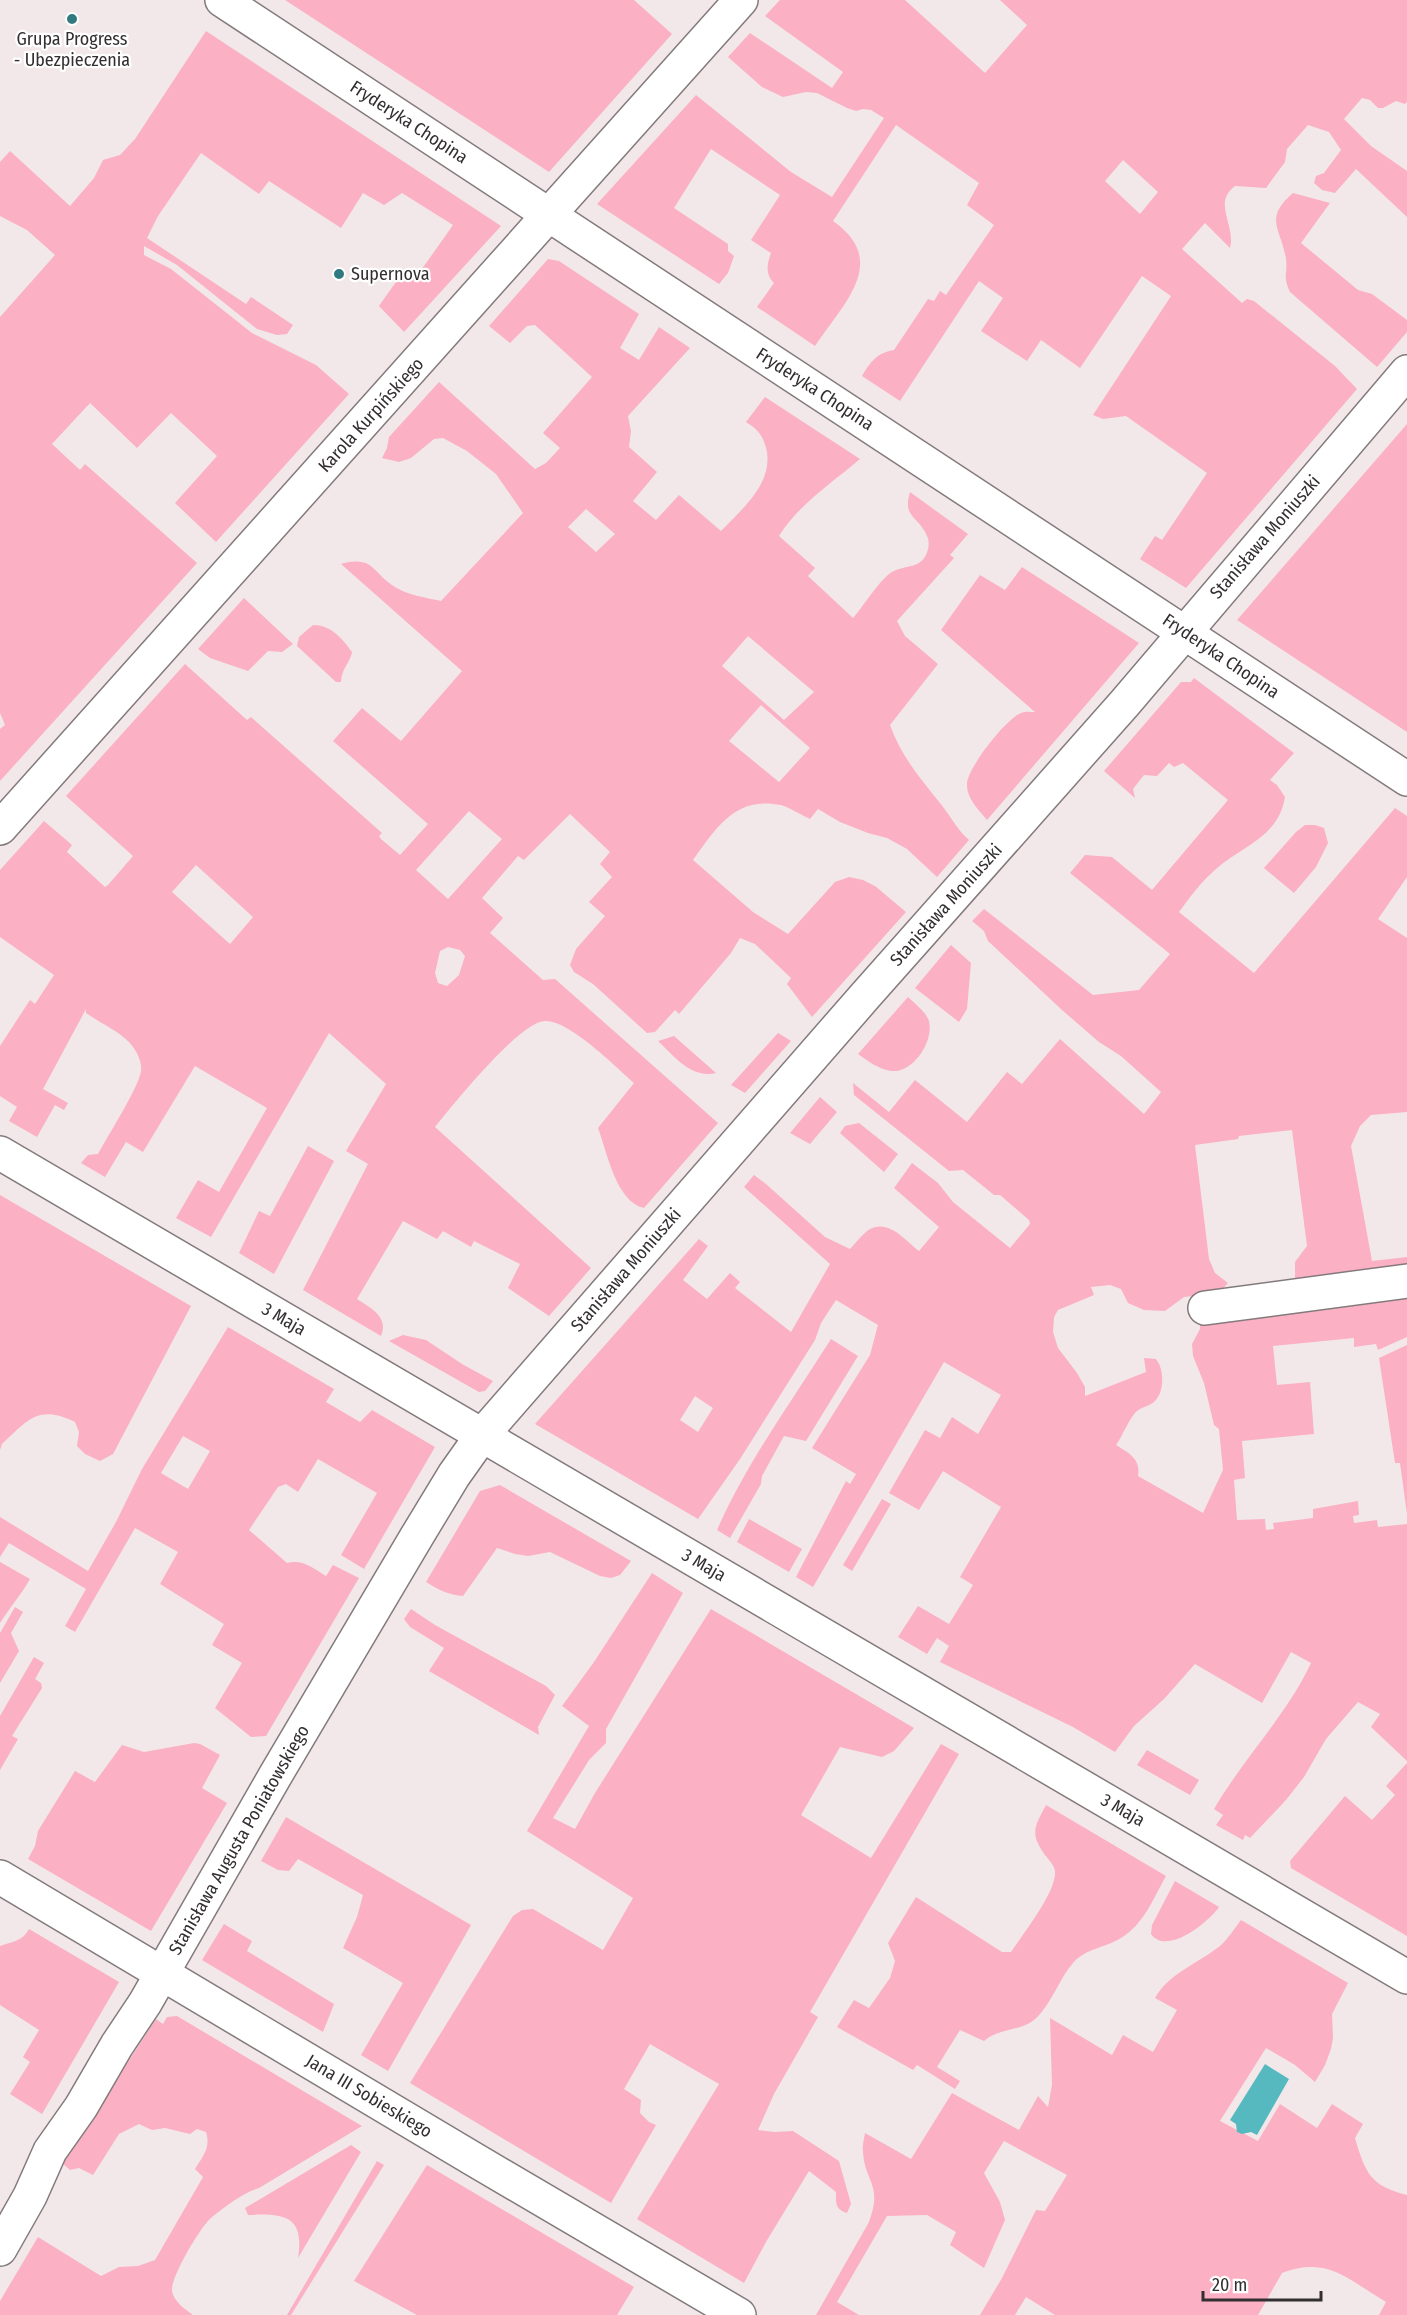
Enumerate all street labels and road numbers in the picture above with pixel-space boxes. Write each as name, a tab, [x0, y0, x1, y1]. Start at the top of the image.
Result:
street label: Fryderyka Chopina	[346, 76, 472, 168]
street label: Fryderyka Chopina	[752, 343, 878, 435]
street label: Karola Kurpińskiego	[314, 353, 428, 477]
street label: Stanisława Moniuszki	[1205, 471, 1325, 603]
street label: Fryderyka Chopina	[1159, 609, 1284, 703]
street label: Stanisława Moniuszki	[885, 839, 1007, 971]
street label: Stanisława Moniuszki	[566, 1204, 686, 1336]
street label: 3 Maja	[258, 1298, 310, 1340]
street label: 3 Maja	[678, 1544, 730, 1586]
street label: Stanisława Augusta Poniatowskiego	[164, 1721, 314, 1959]
street label: 3 Maja	[1097, 1789, 1149, 1831]
street label: Jana III Sobieskiego	[302, 2050, 436, 2142]

